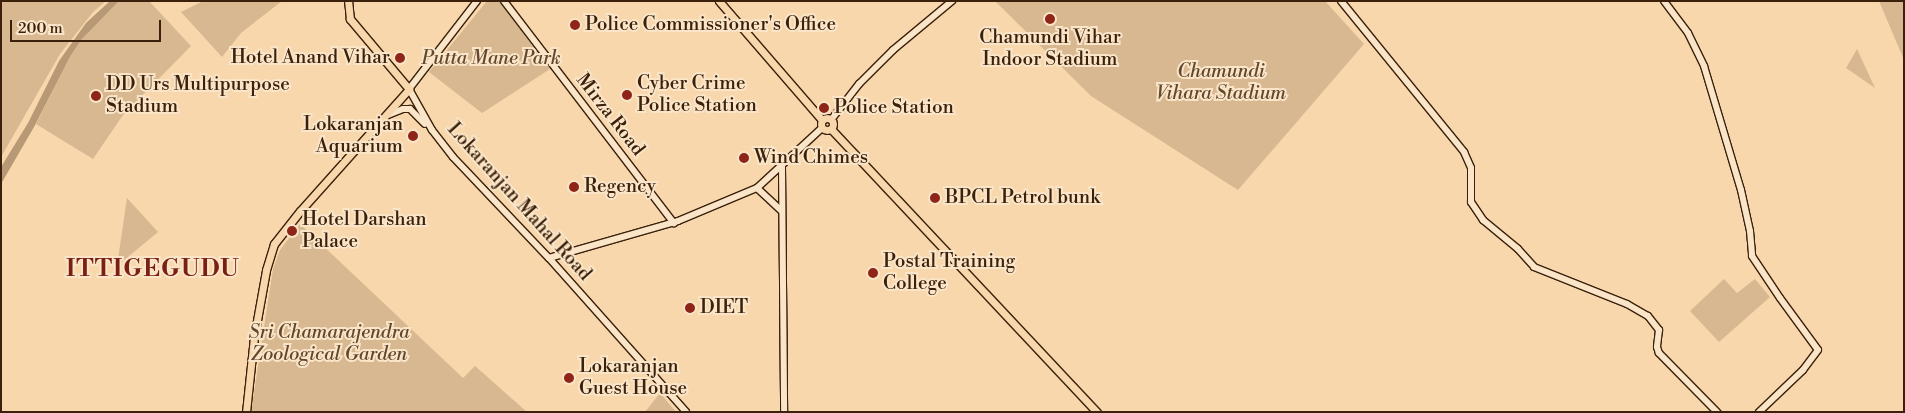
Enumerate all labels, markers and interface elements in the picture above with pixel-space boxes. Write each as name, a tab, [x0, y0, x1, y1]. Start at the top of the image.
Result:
scale bar	[12, 10, 164, 42]
marker: Chamundi Vihar Indoor Stadium	[1044, 13, 1056, 25]
place label: Police Commissioner's Office	[585, 14, 836, 36]
text: 200 m	[18, 19, 63, 38]
marker: Police Commissioner's Office	[569, 19, 581, 31]
place label: Chamundi Vihar Indoor Stadium	[979, 27, 1121, 71]
place label: Hotel Anand Vihar	[231, 47, 390, 69]
park label: Putta Mane Park	[421, 48, 561, 70]
marker: Hotel Anand Vihar	[394, 52, 406, 64]
park label: Chamundi Vihara Stadium	[1156, 61, 1286, 105]
street label: Mirza Road	[571, 69, 649, 161]
place label: Cyber Crime Police Station	[637, 73, 757, 117]
place label: DD Urs Multipurpose Stadium	[106, 74, 290, 118]
marker: Cyber Crime Police Station	[621, 89, 633, 101]
marker: DD Urs Multipurpose Stadium	[90, 90, 102, 102]
place label: Police Station	[834, 97, 954, 119]
marker: Police Station	[818, 102, 830, 114]
place label: Lokaranjan Aquarium	[303, 114, 403, 158]
street label: Lokaranjan Mahal Road	[442, 118, 596, 286]
marker: Lokaranjan Aquarium	[407, 130, 419, 142]
place label: Wind Chimes	[754, 147, 868, 169]
marker: Wind Chimes	[738, 152, 750, 164]
place label: Regency	[584, 176, 656, 198]
marker: Regency	[568, 181, 580, 193]
place label: BPCL Petrol bunk	[945, 187, 1100, 209]
marker: BPCL Petrol bunk	[929, 192, 941, 204]
place label: Hotel Darshan Palace	[302, 209, 427, 253]
marker: Hotel Darshan Palace	[286, 225, 298, 237]
place label: Postal Training College	[883, 251, 1015, 295]
district label: ITTIGEGUDU	[65, 256, 241, 284]
marker: Postal Training College	[867, 267, 879, 279]
place label: DIET	[700, 297, 748, 319]
marker: DIET	[684, 302, 696, 314]
park label: Sri Chamarajendra Zoological Garden	[248, 322, 410, 366]
place label: Lokaranjan Guest House	[579, 356, 687, 400]
marker: Lokaranjan Guest House	[563, 372, 575, 384]

